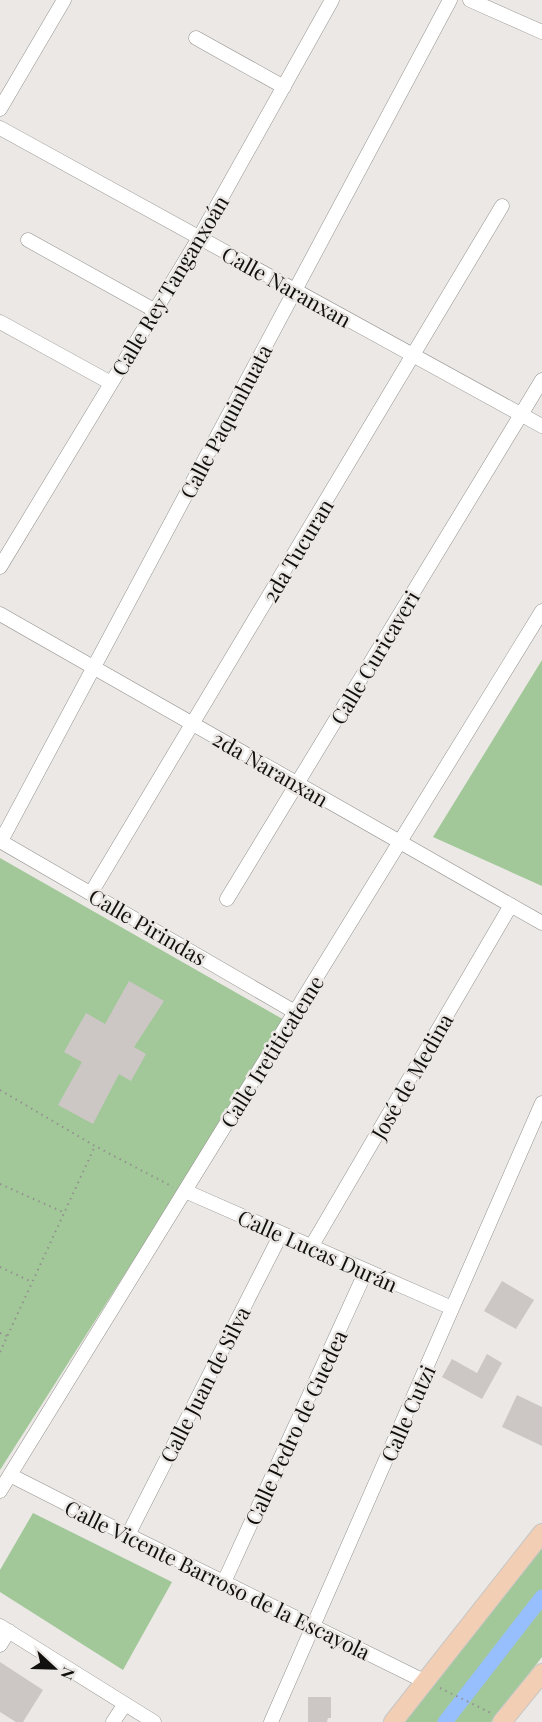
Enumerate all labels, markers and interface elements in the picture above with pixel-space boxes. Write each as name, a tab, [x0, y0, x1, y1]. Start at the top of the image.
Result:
street label: Calle Rey Tanganxoán	[104, 189, 234, 380]
street label: Calle Naranxan	[217, 239, 357, 333]
street label: Calle Paquinhuata	[173, 339, 278, 503]
street label: 2da Tucuran	[255, 493, 339, 607]
street label: Calle Curicaveri	[323, 585, 425, 729]
street label: 2da Naranxan	[208, 724, 334, 813]
street label: Calle Pirindas	[84, 881, 212, 971]
street label: Calle Iretiticateme	[213, 970, 329, 1132]
street label: José de Medina	[363, 1007, 459, 1145]
street label: Calle Lucas Durán	[234, 1202, 403, 1298]
street label: Calle Juan de Silva	[153, 1301, 256, 1467]
street label: Calle Pedro de Guedea	[238, 1325, 353, 1529]
street label: Calle Cutzi	[373, 1360, 441, 1466]
street label: Calle Vicente Barroso de la Escayola	[61, 1493, 376, 1666]
north arrow	[24, 1638, 84, 1698]
text: N	[56, 1665, 80, 1684]

